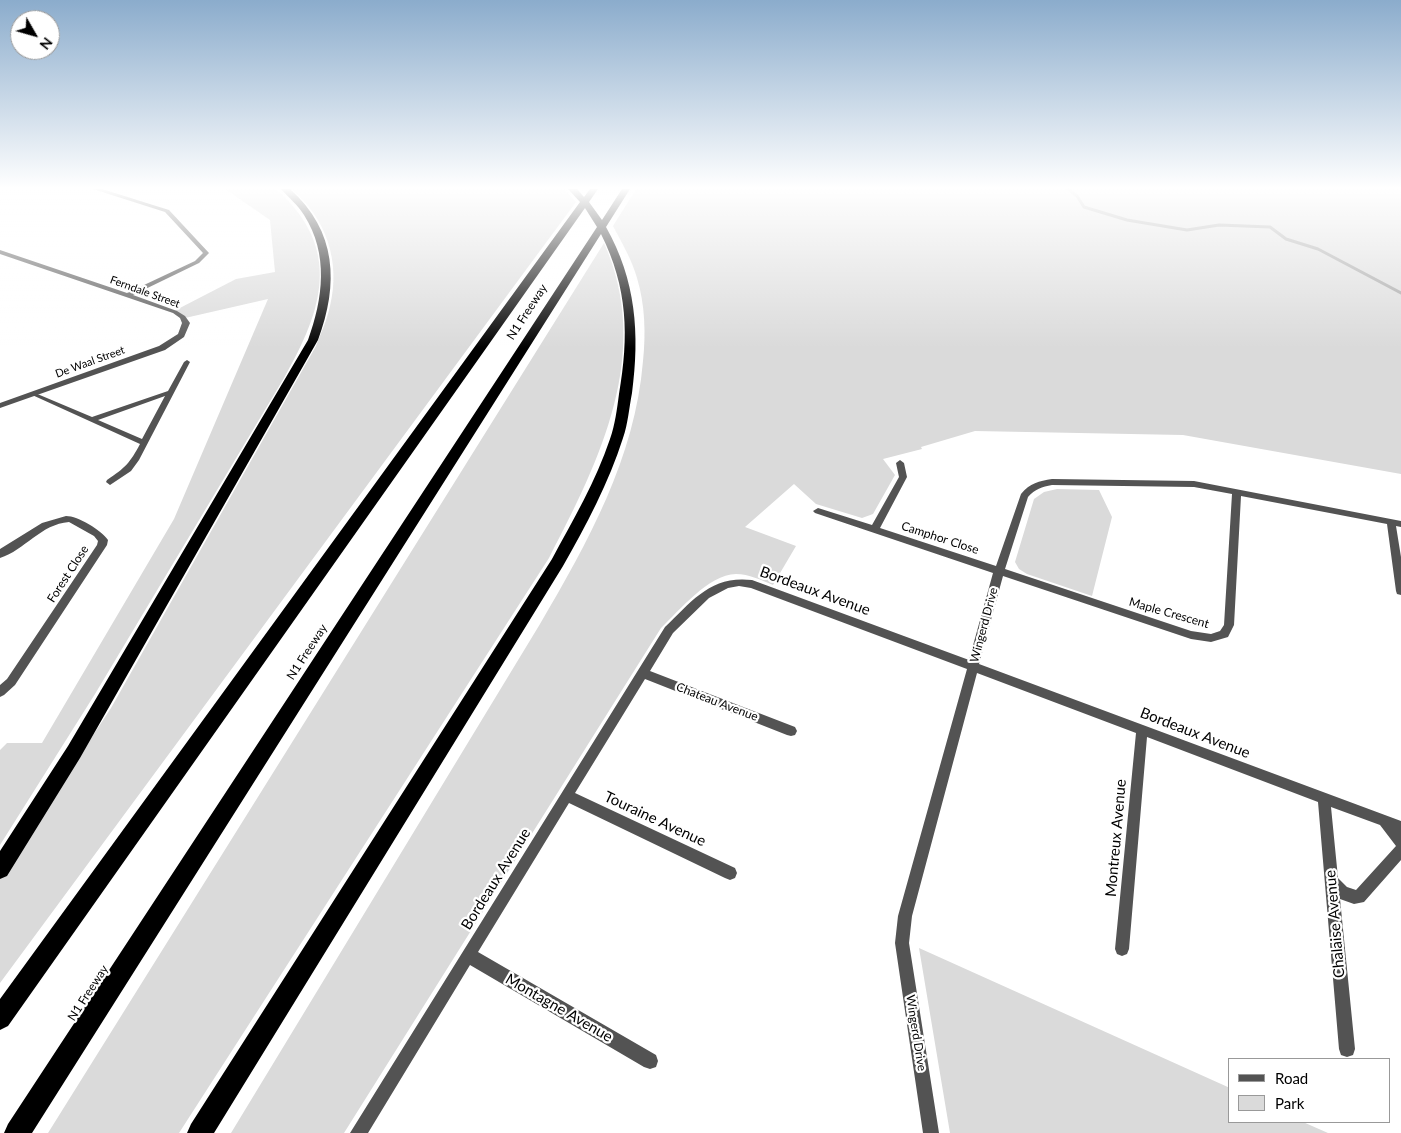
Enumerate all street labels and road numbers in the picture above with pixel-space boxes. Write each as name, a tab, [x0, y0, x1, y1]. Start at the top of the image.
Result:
street label: Ferndale Street	[108, 273, 182, 311]
street label: N1 Freeway	[504, 281, 550, 343]
street label: De Waal Street	[53, 343, 127, 381]
street label: Camphor Close	[899, 519, 981, 557]
street label: Forest Close	[44, 543, 92, 605]
street label: Bordeaux Avenue	[757, 563, 873, 619]
street label: Wingerd Drive	[967, 586, 1001, 664]
street label: Maple Crescent	[1127, 595, 1211, 631]
street label: N1 Freeway	[284, 621, 330, 683]
street label: Chateau Avenue	[674, 680, 760, 724]
street label: Bordeaux Avenue	[1137, 704, 1253, 762]
street label: Montreux Avenue	[1102, 778, 1130, 898]
street label: Touraine Avenue	[601, 788, 709, 850]
street label: Bordeaux Avenue	[458, 825, 534, 933]
street label: Chalaise Avenue	[1321, 869, 1349, 979]
street label: N1 Freeway	[65, 962, 111, 1024]
street label: Montagne Avenue	[502, 970, 616, 1046]
street label: Wingerd Drive	[903, 994, 929, 1072]

